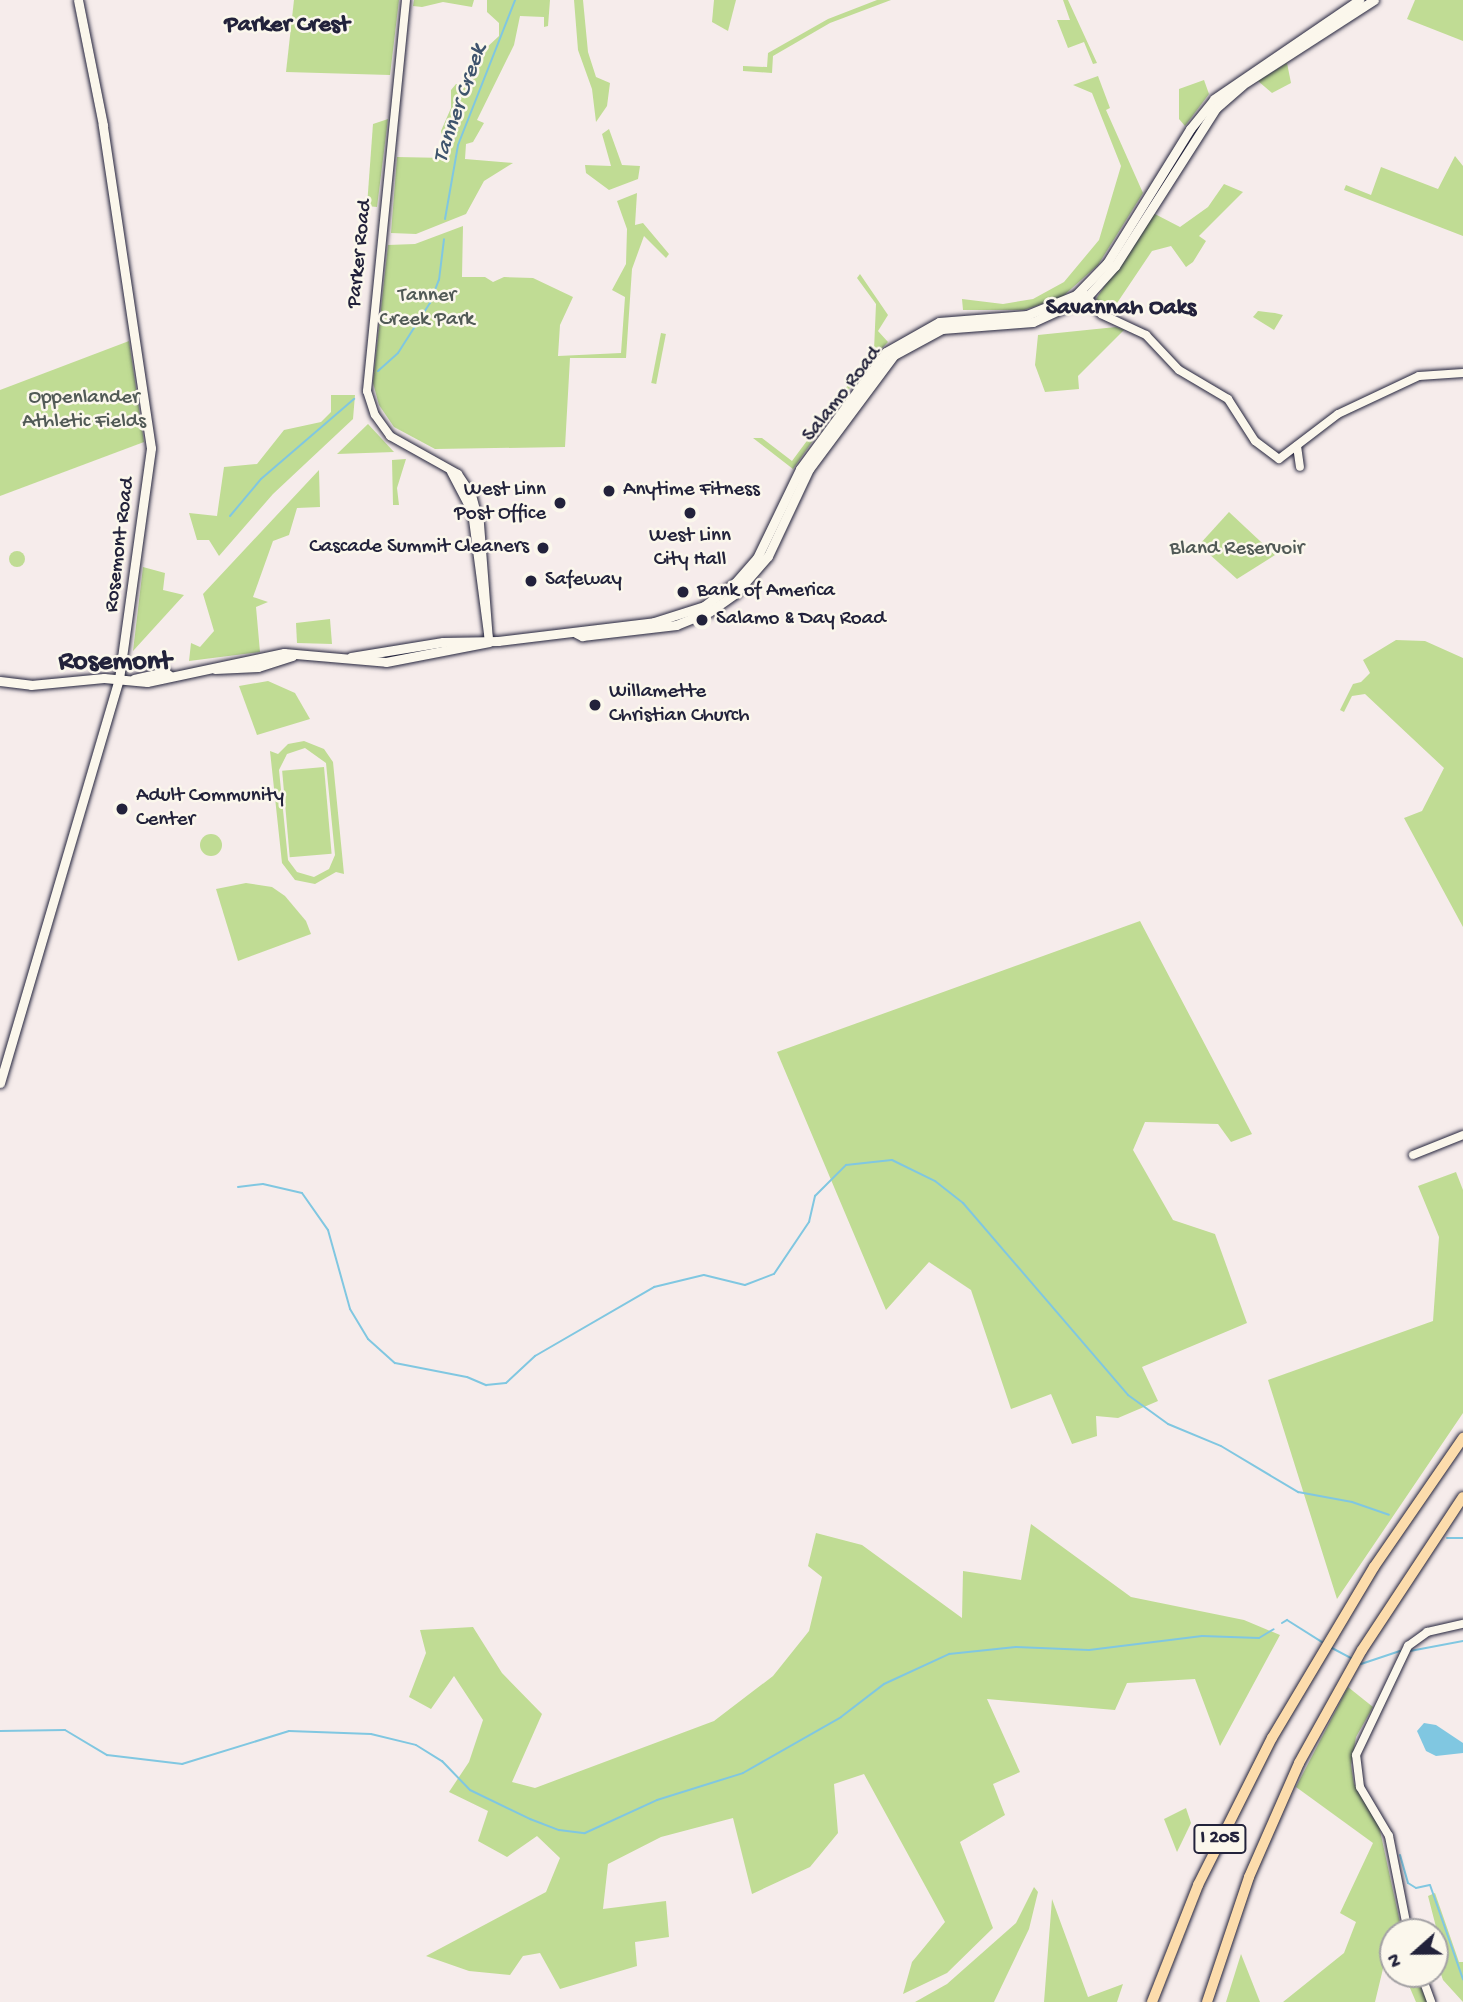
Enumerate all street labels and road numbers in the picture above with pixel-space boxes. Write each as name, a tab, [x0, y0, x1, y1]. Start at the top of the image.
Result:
street label: Parker Road	[343, 198, 379, 310]
street label: Salamo Road	[798, 342, 888, 448]
street label: Rosemont Road	[100, 476, 142, 614]
road number: I 205	[1192, 1824, 1248, 1854]

